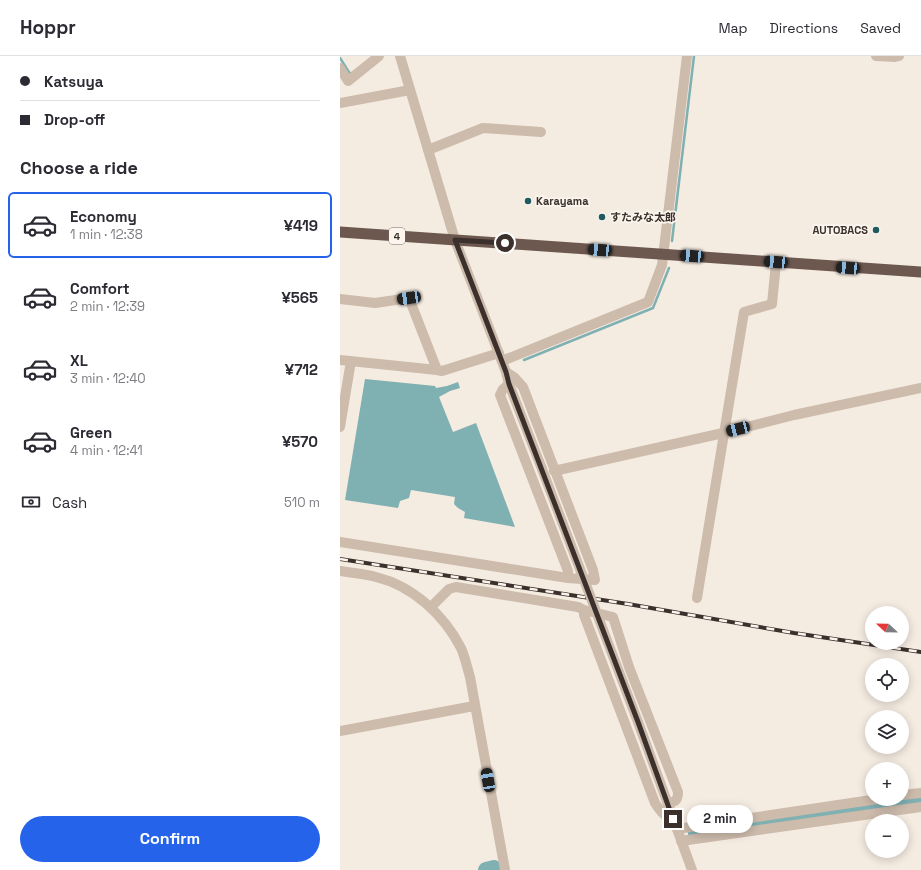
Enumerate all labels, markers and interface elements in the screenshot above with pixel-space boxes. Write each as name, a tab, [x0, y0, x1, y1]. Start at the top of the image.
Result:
text: Hoppr	[20, 15, 76, 40]
text: Map	[718, 19, 748, 37]
text: Directions	[770, 19, 838, 37]
text: Saved	[860, 19, 901, 37]
text: Katsuya	[44, 72, 103, 91]
text: Drop-off	[44, 110, 105, 129]
text: Choose a ride	[20, 156, 138, 179]
place label: Karayama	[536, 194, 589, 208]
marker: Karayama	[523, 196, 533, 206]
icon: car	[22, 207, 58, 243]
text: Economy	[70, 207, 137, 226]
place label: すたみな太郎	[610, 210, 676, 224]
marker: すたみな太郎	[597, 212, 607, 222]
text: ¥419	[284, 216, 318, 235]
place label: AUTOBACS	[812, 223, 868, 237]
marker: AUTOBACS	[871, 225, 881, 235]
text: 1 min · 12:38	[70, 226, 143, 243]
road number: 4	[389, 228, 405, 244]
route start	[496, 234, 514, 252]
car	[588, 243, 612, 257]
car	[680, 249, 704, 263]
car	[764, 255, 788, 269]
car	[836, 261, 860, 275]
icon: car	[22, 279, 58, 315]
text: Comfort	[70, 279, 130, 298]
text: ¥565	[281, 288, 318, 307]
car	[396, 290, 422, 306]
text: 2 min · 12:39	[70, 298, 145, 315]
icon: car	[22, 351, 58, 387]
text: XL	[70, 351, 88, 370]
text: ¥712	[285, 360, 318, 379]
text: 3 min · 12:40	[70, 370, 146, 387]
car	[725, 420, 751, 438]
icon: car	[22, 423, 58, 459]
text: Green	[70, 423, 112, 442]
text: ¥570	[282, 432, 318, 451]
text: 4 min · 12:41	[70, 442, 143, 459]
icon: cash	[20, 491, 42, 513]
text: Cash	[52, 493, 87, 512]
text: 510 m	[284, 494, 320, 511]
north arrow	[865, 606, 909, 650]
map controls	[865, 606, 909, 858]
button: locate	[865, 658, 909, 702]
button: layers	[865, 710, 909, 754]
button: +	[865, 762, 909, 806]
car	[480, 767, 496, 793]
callout: 2 min	[687, 805, 753, 833]
route end	[664, 810, 682, 828]
text: 2 min	[703, 810, 737, 827]
button: −	[865, 814, 909, 858]
button: Confirm	[20, 816, 320, 862]

